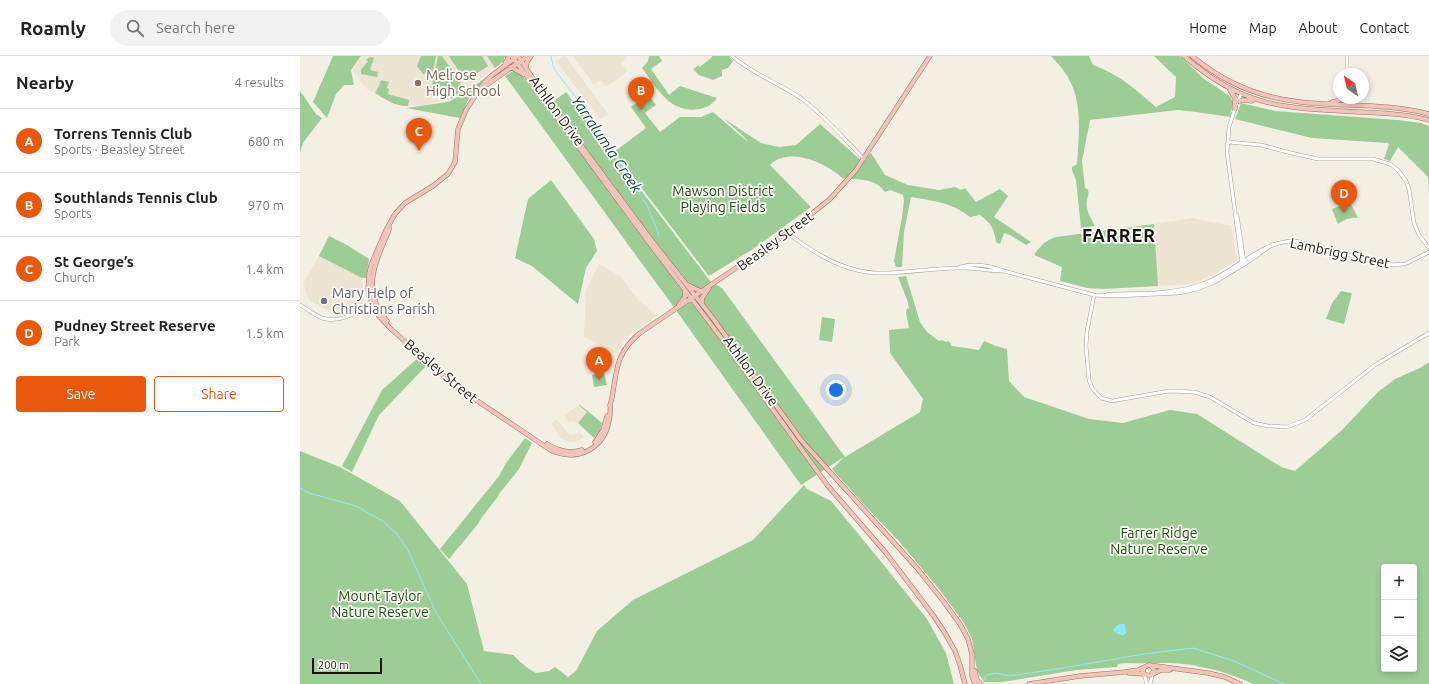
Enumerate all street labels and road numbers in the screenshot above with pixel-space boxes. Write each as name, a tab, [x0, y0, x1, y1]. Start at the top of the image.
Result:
street label: Athllon Drive	[526, 73, 588, 149]
street label: Beasley Street	[734, 208, 817, 274]
street label: Lambrigg Street	[1289, 235, 1392, 272]
street label: Athllon Drive	[720, 333, 782, 409]
street label: Beasley Street	[401, 336, 481, 406]

